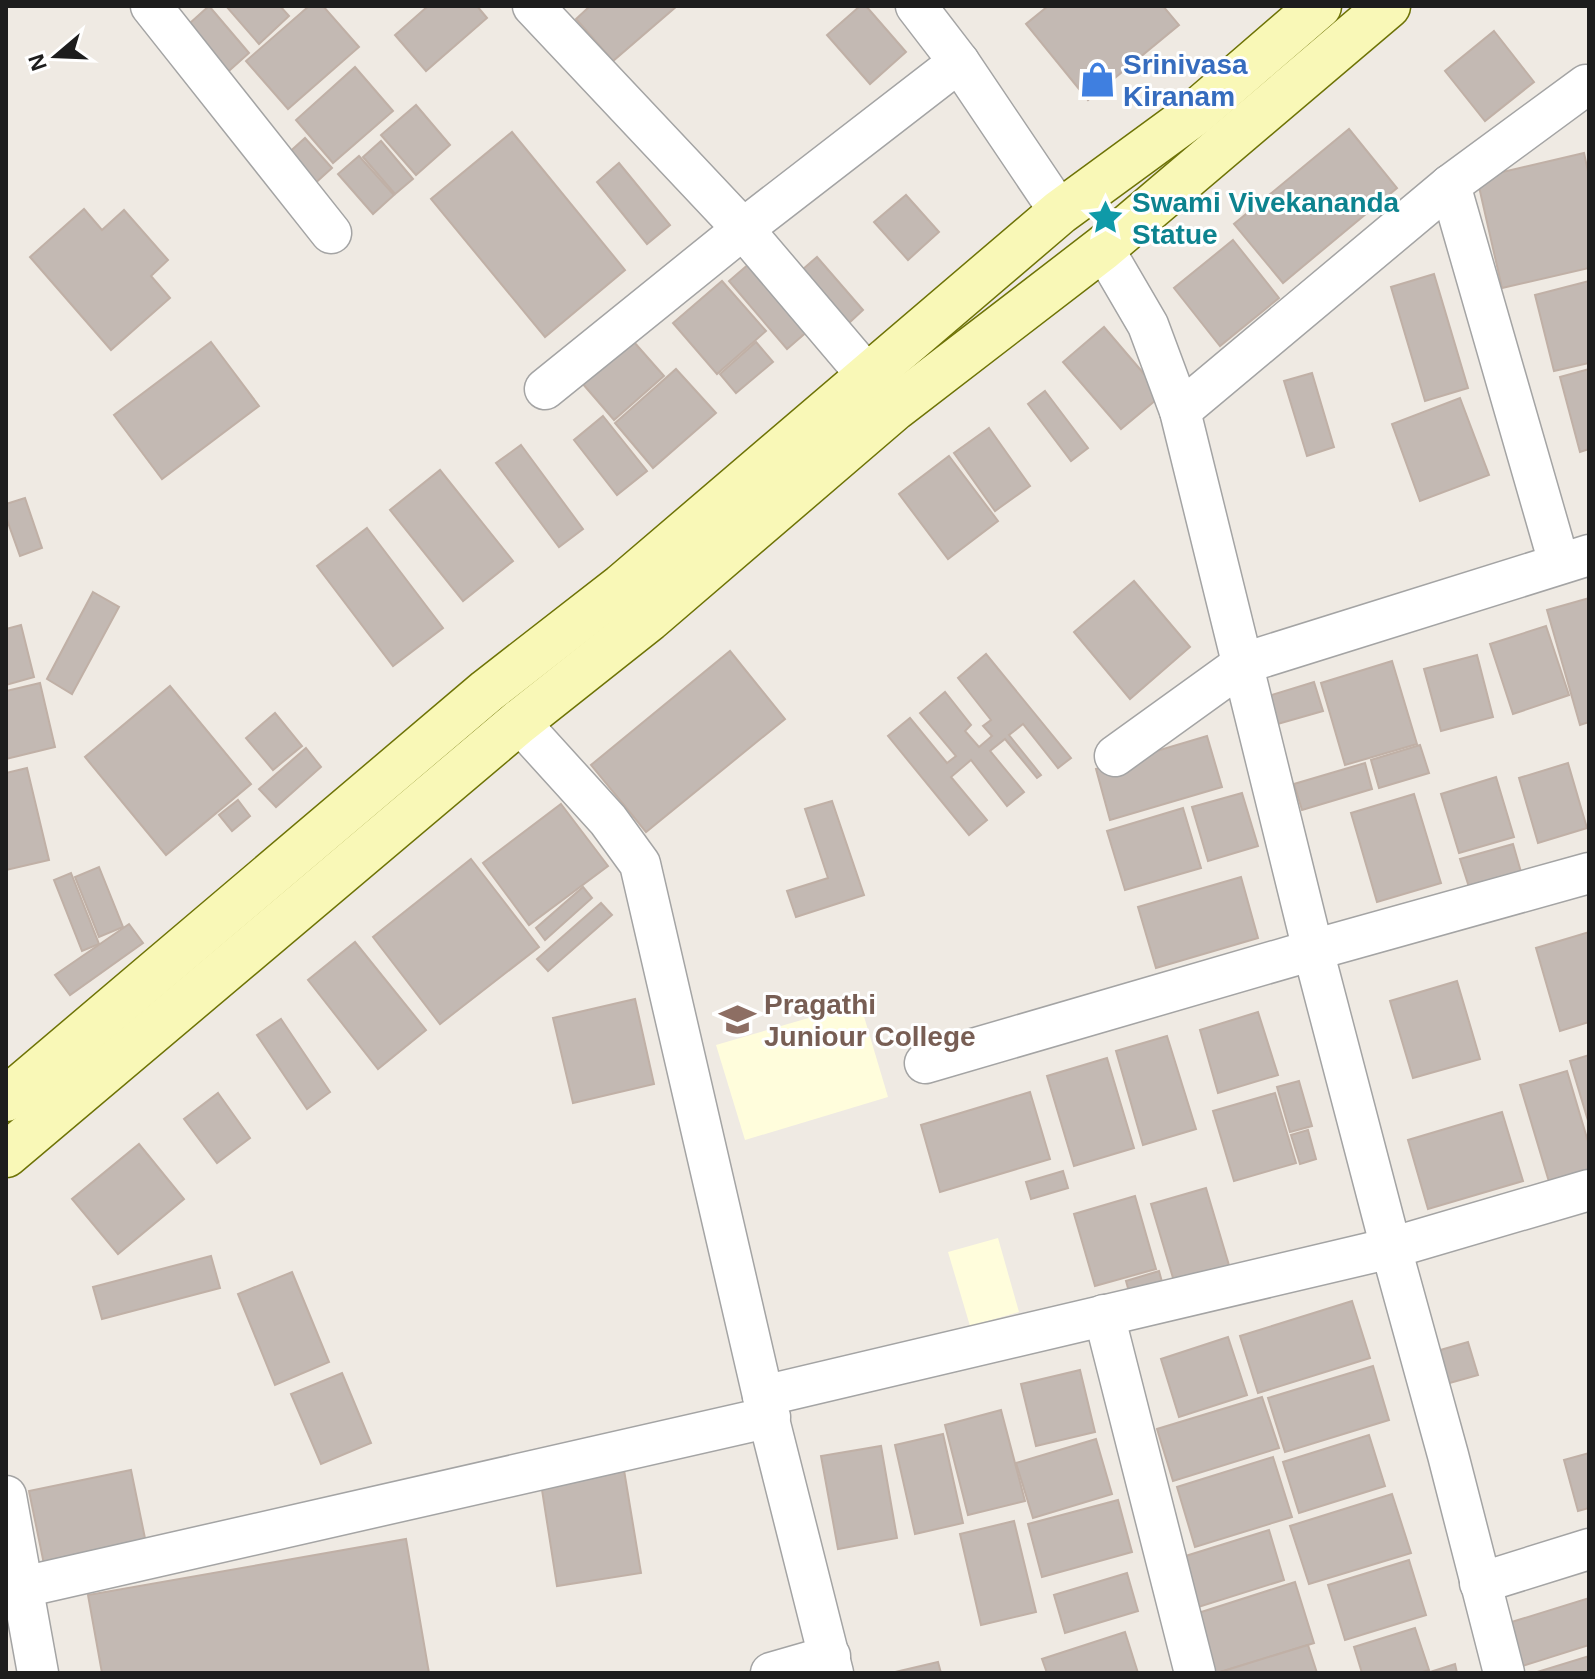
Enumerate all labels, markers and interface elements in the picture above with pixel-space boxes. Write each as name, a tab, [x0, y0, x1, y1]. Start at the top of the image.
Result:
north arrow	[16, 16, 96, 96]
place label: Srinivasa Kiranam	[1123, 49, 1248, 112]
text: N	[23, 51, 52, 74]
shop icon: Srinivasa Kiranam	[1078, 61, 1116, 99]
place label: Swami Vivekananda Statue	[1132, 187, 1400, 250]
place icon: Swami Vivekananda Statue	[1087, 199, 1125, 237]
place label: Pragathi Juniour College	[764, 989, 976, 1052]
school or university icon: Pragathi Juniour College	[719, 1001, 757, 1039]

